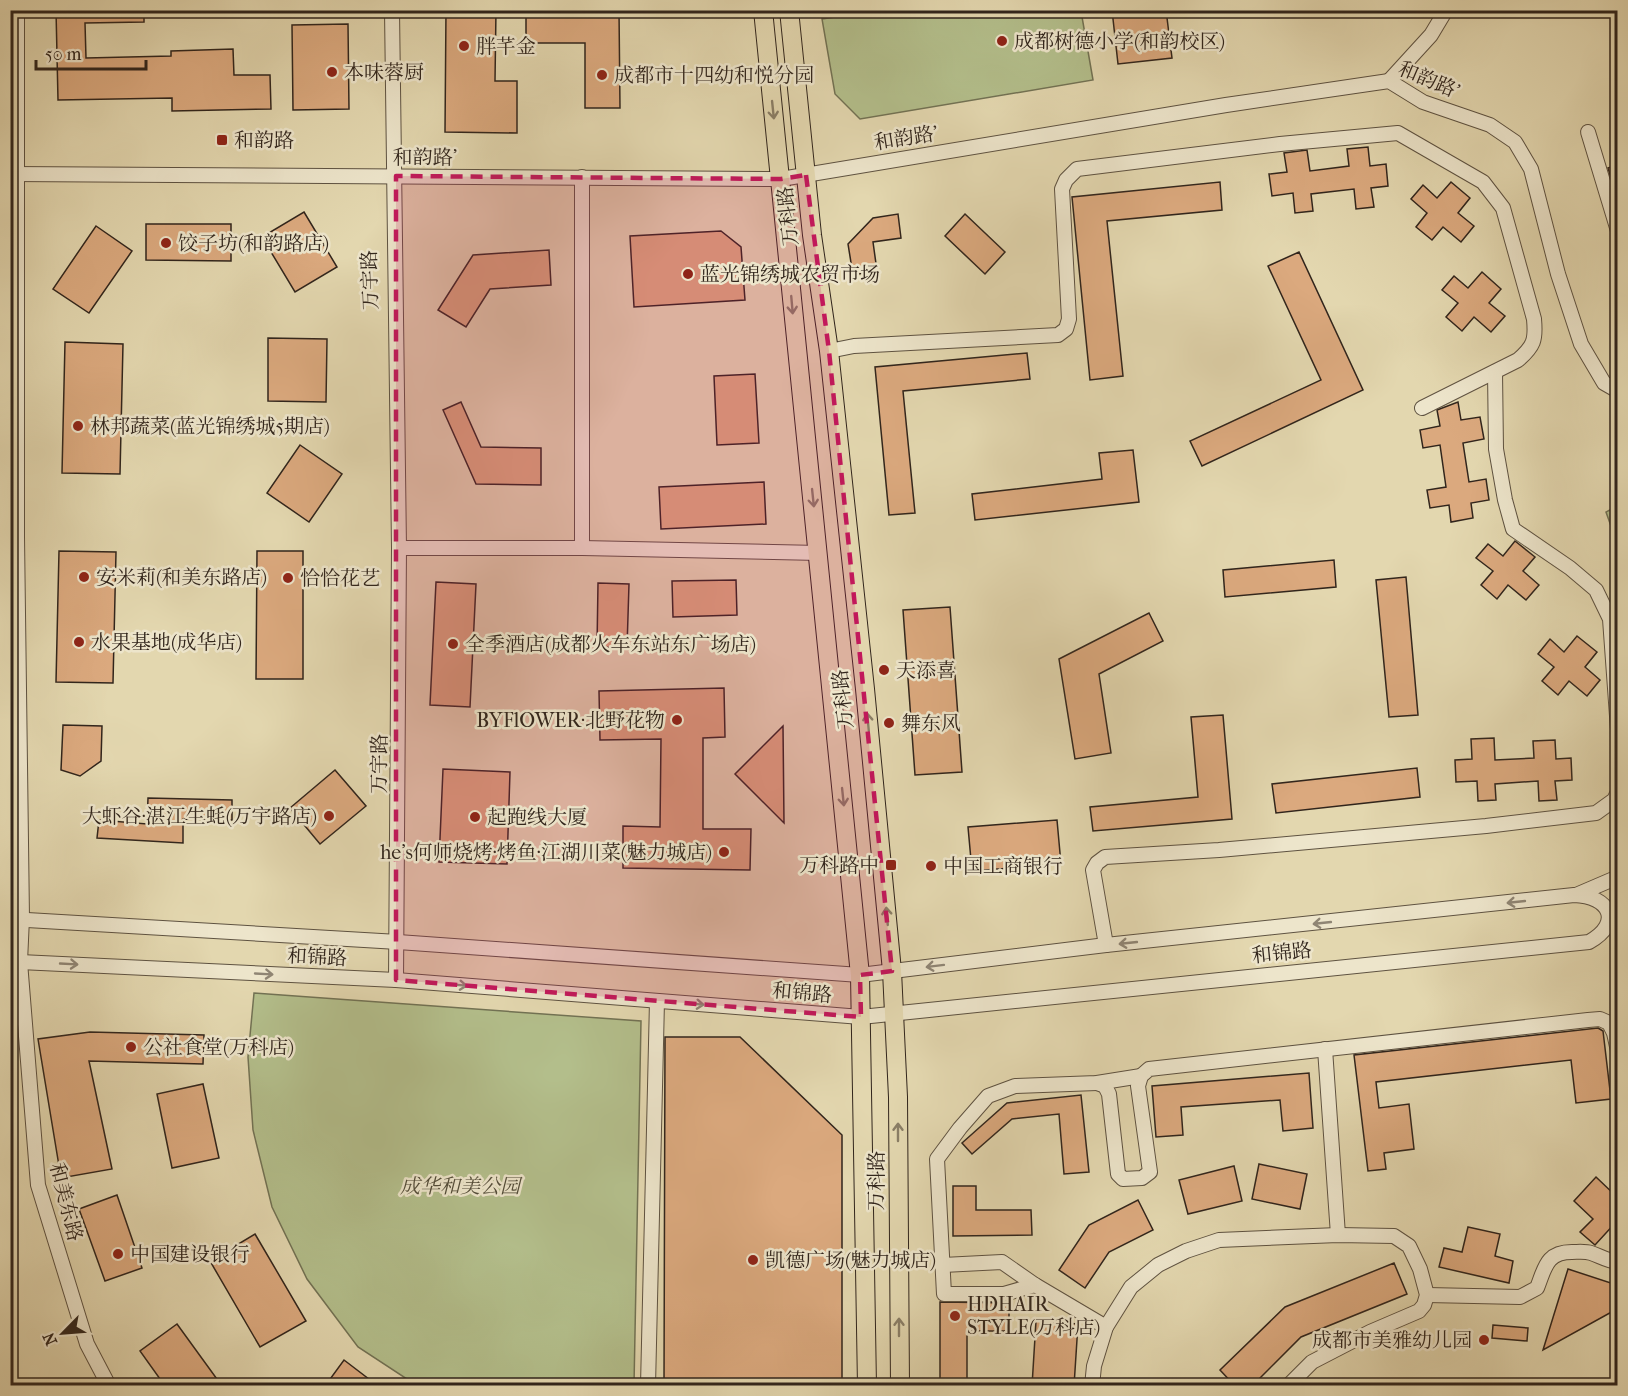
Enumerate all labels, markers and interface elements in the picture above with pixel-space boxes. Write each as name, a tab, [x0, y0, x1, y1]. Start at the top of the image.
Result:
place label: 成都树德小学(和韵校区)	[1014, 30, 1225, 53]
scale bar	[36, 33, 146, 71]
marker: 成都树德小学(和韵校区)	[995, 34, 1009, 48]
place label: 胖芊金	[476, 35, 536, 58]
marker: 胖芊金	[457, 39, 471, 53]
text: 50 m	[45, 44, 82, 65]
street label: 和韵路’	[1395, 57, 1463, 103]
place label: 本味蓉厨	[344, 61, 424, 84]
place label: 成都市十四幼和悦分园	[614, 64, 814, 87]
marker: 本味蓉厨	[325, 65, 339, 79]
marker: 成都市十四幼和悦分园	[595, 68, 609, 82]
one-way arrow	[768, 100, 779, 120]
street label: 和韵路’	[872, 122, 940, 154]
place label: 和韵路	[234, 129, 294, 152]
marker: 和韵路	[215, 133, 229, 147]
street label: 和韵路’	[393, 146, 457, 169]
street label: 万科路	[773, 185, 803, 247]
place label: 饺子坊(和韵路店)	[178, 232, 329, 255]
marker: 饺子坊(和韵路店)	[159, 236, 173, 250]
street label: 万宇路	[357, 250, 383, 310]
place label: 蓝光锦绣城农贸市场	[700, 263, 880, 286]
marker: 蓝光锦绣城农贸市场	[681, 267, 695, 281]
one-way arrow	[787, 294, 798, 314]
place label: 林邦蔬菜(蓝光锦绣城5期店)	[90, 415, 330, 438]
marker: 林邦蔬菜(蓝光锦绣城5期店)	[71, 419, 85, 433]
one-way arrow	[807, 488, 818, 508]
place label: 安米莉(和美东路店)	[96, 566, 267, 589]
place label: 恰恰花艺	[300, 567, 380, 590]
marker: 安米莉(和美东路店)	[77, 570, 91, 584]
marker: 恰恰花艺	[281, 571, 295, 585]
place label: 水果基地(成华店)	[91, 631, 242, 654]
place label: 全季酒店(成都火车东站东广场店)	[465, 633, 756, 656]
marker: 水果基地(成华店)	[72, 635, 86, 649]
marker: 全季酒店(成都火车东站东广场店)	[446, 637, 460, 651]
place label: 天添喜	[896, 659, 956, 682]
marker: 天添喜	[877, 663, 891, 677]
street label: 万科路	[828, 668, 858, 730]
place label: BYFlOWER·北野花物	[476, 709, 665, 732]
place label: 舞东风	[901, 712, 961, 735]
marker: BYFlOWER·北野花物	[670, 713, 684, 727]
one-way arrow	[862, 713, 873, 733]
marker: 舞东风	[882, 716, 896, 730]
street label: 万宇路	[368, 734, 391, 794]
one-way arrow	[838, 786, 849, 806]
place label: 大虾谷·湛江生蚝(万宇路店)	[82, 805, 317, 828]
place label: 起跑线大厦	[487, 806, 587, 829]
marker: 大虾谷·湛江生蚝(万宇路店)	[322, 809, 336, 823]
marker: 起跑线大厦	[468, 810, 482, 824]
place label: he's何师烧烤·烤鱼·江湖川菜(魅力城店)	[380, 841, 712, 864]
marker: he's何师烧烤·烤鱼·江湖川菜(魅力城店)	[717, 845, 731, 859]
place label: 万科路中	[799, 854, 879, 877]
place label: 中国工商银行	[943, 855, 1063, 878]
marker: 万科路中	[884, 858, 898, 872]
marker: 中国工商银行	[924, 859, 938, 873]
one-way arrow	[1507, 897, 1527, 908]
one-way arrow	[881, 907, 892, 927]
one-way arrow	[1313, 917, 1333, 928]
one-way arrow	[1119, 938, 1139, 949]
street label: 和锦路	[1251, 938, 1313, 968]
street label: 和锦路	[286, 944, 348, 970]
one-way arrow	[58, 959, 78, 970]
one-way arrow	[925, 961, 945, 972]
one-way arrow	[253, 968, 273, 979]
street label: 和锦路	[771, 979, 833, 1007]
one-way arrow	[448, 980, 468, 991]
one-way arrow	[684, 999, 704, 1010]
place label: 公社食堂(万科店)	[143, 1036, 294, 1059]
marker: 公社食堂(万科店)	[124, 1040, 138, 1054]
one-way arrow	[892, 1123, 904, 1143]
street label: 万科路	[865, 1151, 888, 1211]
street label: 和美东路	[45, 1160, 87, 1244]
park label: 成华和美公园	[400, 1175, 523, 1198]
place label: 中国建设银行	[130, 1243, 250, 1266]
marker: 中国建设银行	[111, 1247, 125, 1261]
place label: 凯德广场(魅力城店)	[765, 1249, 936, 1272]
marker: 凯德广场(魅力城店)	[746, 1253, 760, 1267]
place label: HDHAIR STYLE(万科店)	[967, 1293, 1100, 1339]
north arrow	[33, 1303, 93, 1363]
marker: HDHAIR STYLE(万科店)	[948, 1309, 962, 1323]
one-way arrow	[893, 1318, 905, 1338]
text: N	[38, 1329, 61, 1349]
place label: 成都市美雅幼儿园	[1312, 1329, 1472, 1352]
marker: 成都市美雅幼儿园	[1477, 1333, 1491, 1347]

